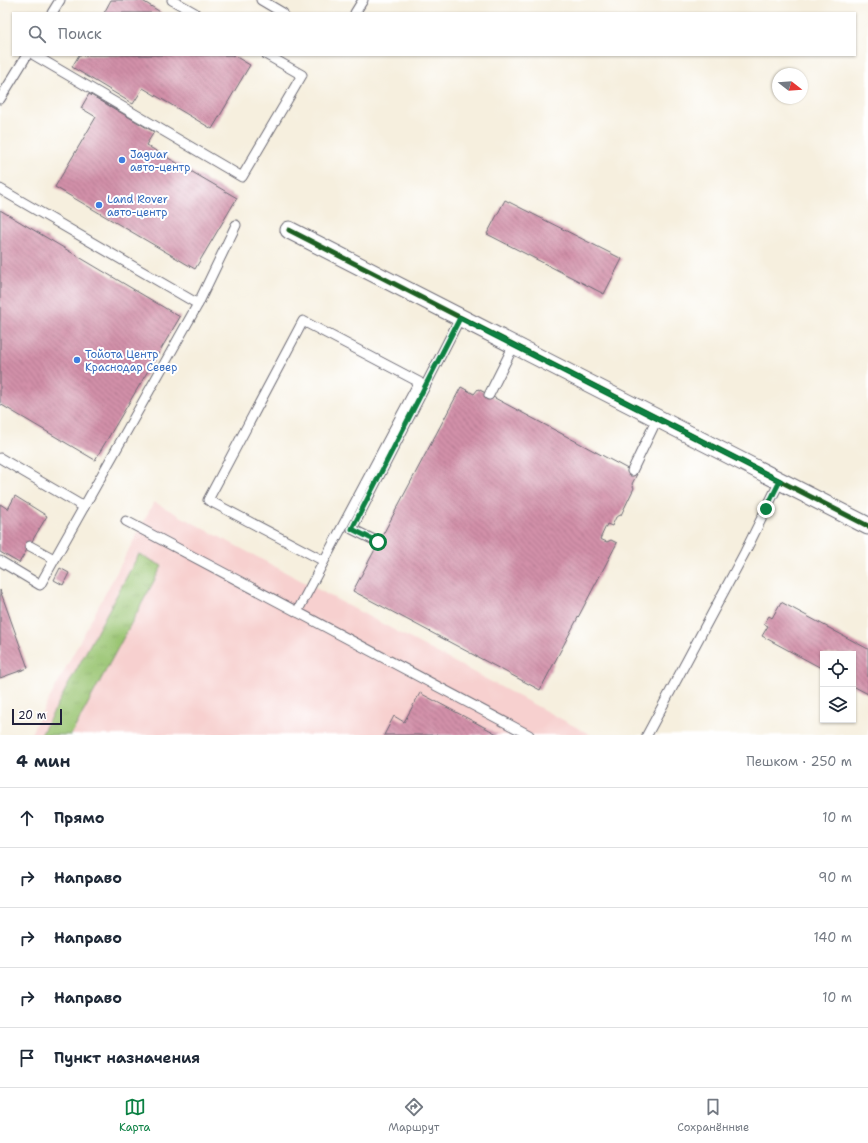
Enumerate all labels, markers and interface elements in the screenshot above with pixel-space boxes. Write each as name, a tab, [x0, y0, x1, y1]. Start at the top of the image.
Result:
search box	[12, 12, 856, 56]
icon: search	[26, 23, 48, 45]
text: Поиск	[58, 24, 102, 44]
north arrow	[772, 68, 808, 104]
place label: Jaguar авто-центр	[130, 147, 190, 175]
marker: Jaguar авто-центр	[117, 155, 127, 165]
place label: Land Rover авто-центр	[107, 192, 168, 220]
marker: Land Rover авто-центр	[94, 200, 104, 210]
place label: Тойота Центр Краснодар Север	[85, 347, 177, 375]
marker: Тойота Центр Краснодар Север	[72, 355, 82, 365]
route end	[757, 500, 775, 518]
route start	[369, 533, 387, 551]
map controls	[820, 651, 856, 723]
button: locate	[820, 651, 856, 687]
button: layers	[820, 687, 856, 723]
scale bar	[12, 707, 62, 726]
text: 20 m	[18, 708, 46, 723]
text: 4 мин	[16, 750, 71, 772]
text: Пешком · 250 m	[746, 753, 852, 770]
icon: ahead	[16, 807, 38, 829]
text: Прямо	[54, 808, 104, 828]
text: 10 m	[822, 809, 852, 826]
icon: right	[16, 867, 38, 889]
text: Направо	[54, 868, 122, 888]
text: 90 m	[818, 869, 852, 886]
icon: right	[16, 927, 38, 949]
text: Направо	[54, 928, 122, 948]
text: 140 m	[813, 929, 852, 946]
icon: right	[16, 987, 38, 1009]
text: Направо	[54, 988, 122, 1008]
text: 10 m	[822, 989, 852, 1006]
icon: arrive	[16, 1047, 38, 1069]
text: Пункт назначения	[54, 1048, 200, 1068]
tab: Карта	[119, 1096, 150, 1135]
tab: Маршрут	[388, 1096, 439, 1135]
tab: Сохранённые	[677, 1096, 749, 1135]

